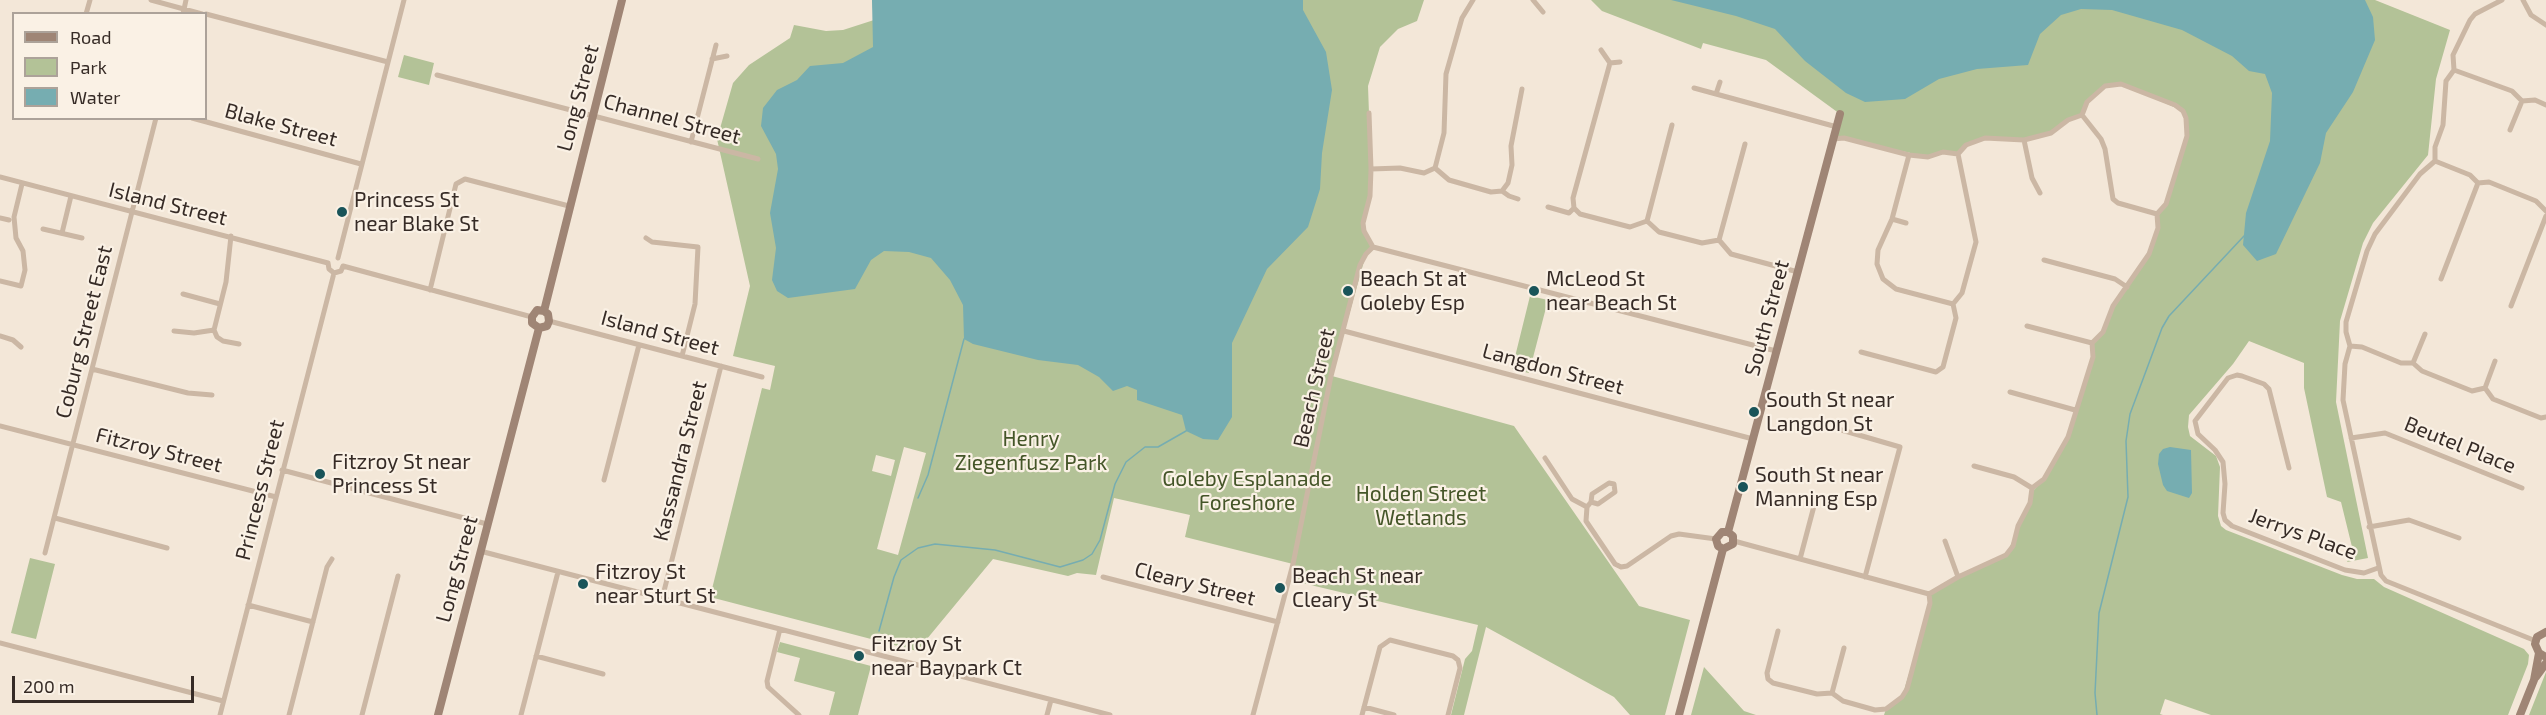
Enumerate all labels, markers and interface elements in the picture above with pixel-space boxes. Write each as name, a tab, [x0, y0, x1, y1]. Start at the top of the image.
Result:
legend	[12, 12, 207, 120]
text: Road	[70, 26, 111, 48]
street label: Long Street	[552, 42, 604, 154]
text: Park	[70, 56, 107, 78]
text: Water	[70, 86, 120, 108]
street label: Channel Street	[601, 89, 743, 149]
street label: Blake Street	[222, 98, 340, 152]
street label: Island Street	[106, 177, 230, 231]
place label: Princess St near Blake St	[354, 187, 479, 237]
marker: Princess St near Blake St	[335, 205, 349, 219]
street label: Coburg Street East	[50, 243, 118, 421]
street label: South Street	[1739, 257, 1795, 379]
place label: Beach St at Goleby Esp	[1360, 266, 1467, 316]
place label: McLeod St near Beach St	[1546, 266, 1677, 316]
marker: Beach St at Goleby Esp	[1341, 284, 1355, 298]
marker: McLeod St near Beach St	[1527, 284, 1541, 298]
street label: Island Street	[598, 305, 722, 361]
street label: Beach Street	[1288, 326, 1340, 450]
street label: Langdon Street	[1480, 338, 1626, 400]
street label: Kassandra Street	[648, 378, 712, 544]
place label: South St near Langdon St	[1766, 387, 1894, 437]
marker: South St near Langdon St	[1747, 405, 1761, 419]
street label: Beutel Place	[2401, 411, 2519, 479]
street label: Princess Street	[230, 417, 290, 563]
street label: Fitzroy Street	[93, 422, 225, 478]
park label: Henry Ziegenfusz Park	[955, 426, 1107, 476]
place label: Fitzroy St near Princess St	[332, 449, 471, 499]
place label: South St near Manning Esp	[1755, 462, 1883, 512]
park label: Goleby Esplanade Foreshore	[1162, 466, 1332, 516]
marker: Fitzroy St near Princess St	[313, 467, 327, 481]
marker: South St near Manning Esp	[1736, 480, 1750, 494]
park label: Holden Street Wetlands	[1356, 481, 1486, 531]
street label: Jerrys Place	[2245, 503, 2361, 565]
street label: Long Street	[431, 513, 483, 625]
street label: Cleary Street	[1132, 557, 1258, 611]
place label: Fitzroy St near Sturt St	[595, 559, 715, 609]
place label: Beach St near Cleary St	[1292, 563, 1423, 613]
marker: Fitzroy St near Sturt St	[576, 577, 590, 591]
marker: Beach St near Cleary St	[1273, 581, 1287, 595]
place label: Fitzroy St near Baypark Ct	[871, 631, 1022, 681]
marker: Fitzroy St near Baypark Ct	[852, 649, 866, 663]
scale bar	[15, 664, 196, 702]
text: 200 m	[23, 675, 75, 697]

